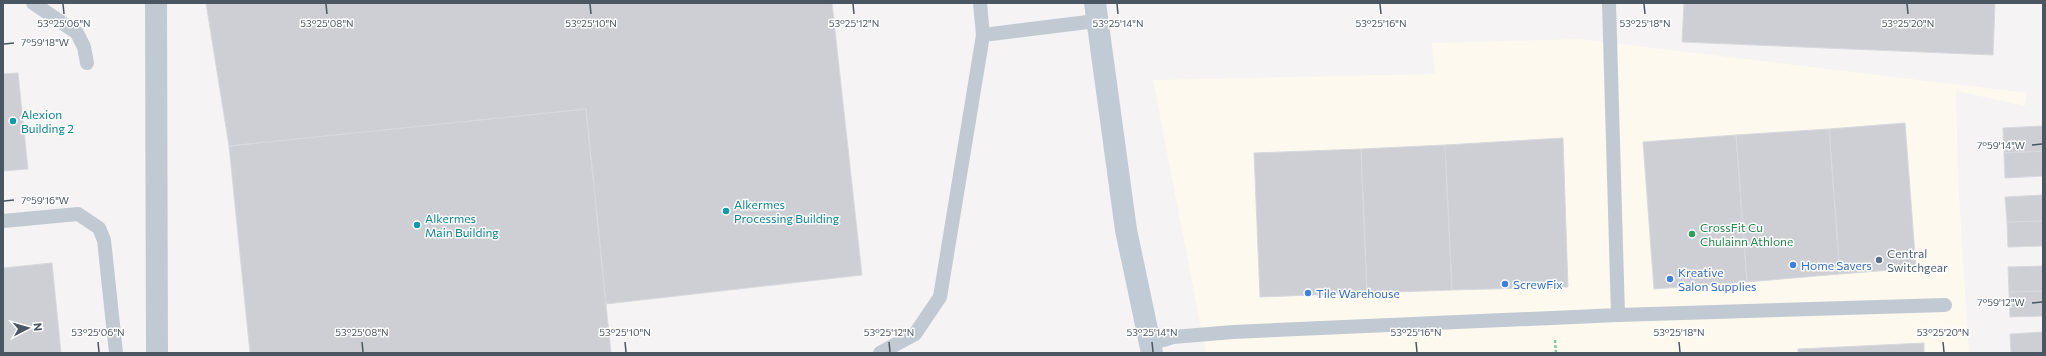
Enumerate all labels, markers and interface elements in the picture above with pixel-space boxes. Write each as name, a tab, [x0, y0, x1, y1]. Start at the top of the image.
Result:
text: 53°25'06"N	[37, 17, 91, 29]
text: 53°25'08"N	[300, 17, 354, 29]
text: 53°25'10"N	[565, 17, 617, 29]
text: 53°25'12"N	[829, 17, 879, 29]
text: 53°25'14"N	[1093, 17, 1143, 29]
text: 53°25'16"N	[1355, 17, 1407, 29]
text: 53°25'18"N	[1619, 17, 1671, 29]
text: 53°25'20"N	[1882, 17, 1934, 29]
text: 7°59'18"W	[21, 36, 69, 48]
place label: Alexion Building 2	[21, 107, 74, 135]
marker: Alexion Building 2	[8, 116, 18, 126]
text: 7°59'14"W	[1977, 139, 2025, 151]
text: 7°59'16"W	[21, 194, 69, 206]
place label: Alkermes Processing Building	[734, 197, 840, 225]
marker: Alkermes Processing Building	[721, 206, 731, 216]
place label: Alkermes Main Building	[425, 211, 499, 239]
marker: Alkermes Main Building	[412, 220, 422, 230]
place label: CrossFit Cu Chulainn Athlone	[1700, 220, 1793, 248]
marker: CrossFit Cu Chulainn Athlone	[1687, 229, 1697, 239]
place label: Central Switchgear	[1887, 246, 1948, 274]
marker: Central Switchgear	[1874, 255, 1884, 265]
place label: Home Savers	[1801, 258, 1872, 272]
marker: Home Savers	[1788, 260, 1798, 270]
place label: Kreative Salon Supplies	[1678, 265, 1757, 293]
marker: Kreative Salon Supplies	[1665, 274, 1675, 284]
place label: ScrewFix	[1513, 277, 1563, 291]
marker: ScrewFix	[1500, 279, 1510, 289]
place label: Tile Warehouse	[1316, 286, 1400, 300]
marker: Tile Warehouse	[1303, 288, 1313, 298]
text: 7°59'12"W	[1977, 296, 2025, 308]
north arrow	[8, 308, 48, 348]
text: N	[32, 322, 45, 332]
text: 53°25'06"N	[71, 326, 125, 338]
text: 53°25'08"N	[335, 326, 389, 338]
text: 53°25'10"N	[599, 326, 651, 338]
text: 53°25'12"N	[864, 326, 914, 338]
text: 53°25'14"N	[1127, 326, 1177, 338]
text: 53°25'16"N	[1390, 326, 1442, 338]
text: 53°25'18"N	[1653, 326, 1705, 338]
text: 53°25'20"N	[1917, 326, 1969, 338]

